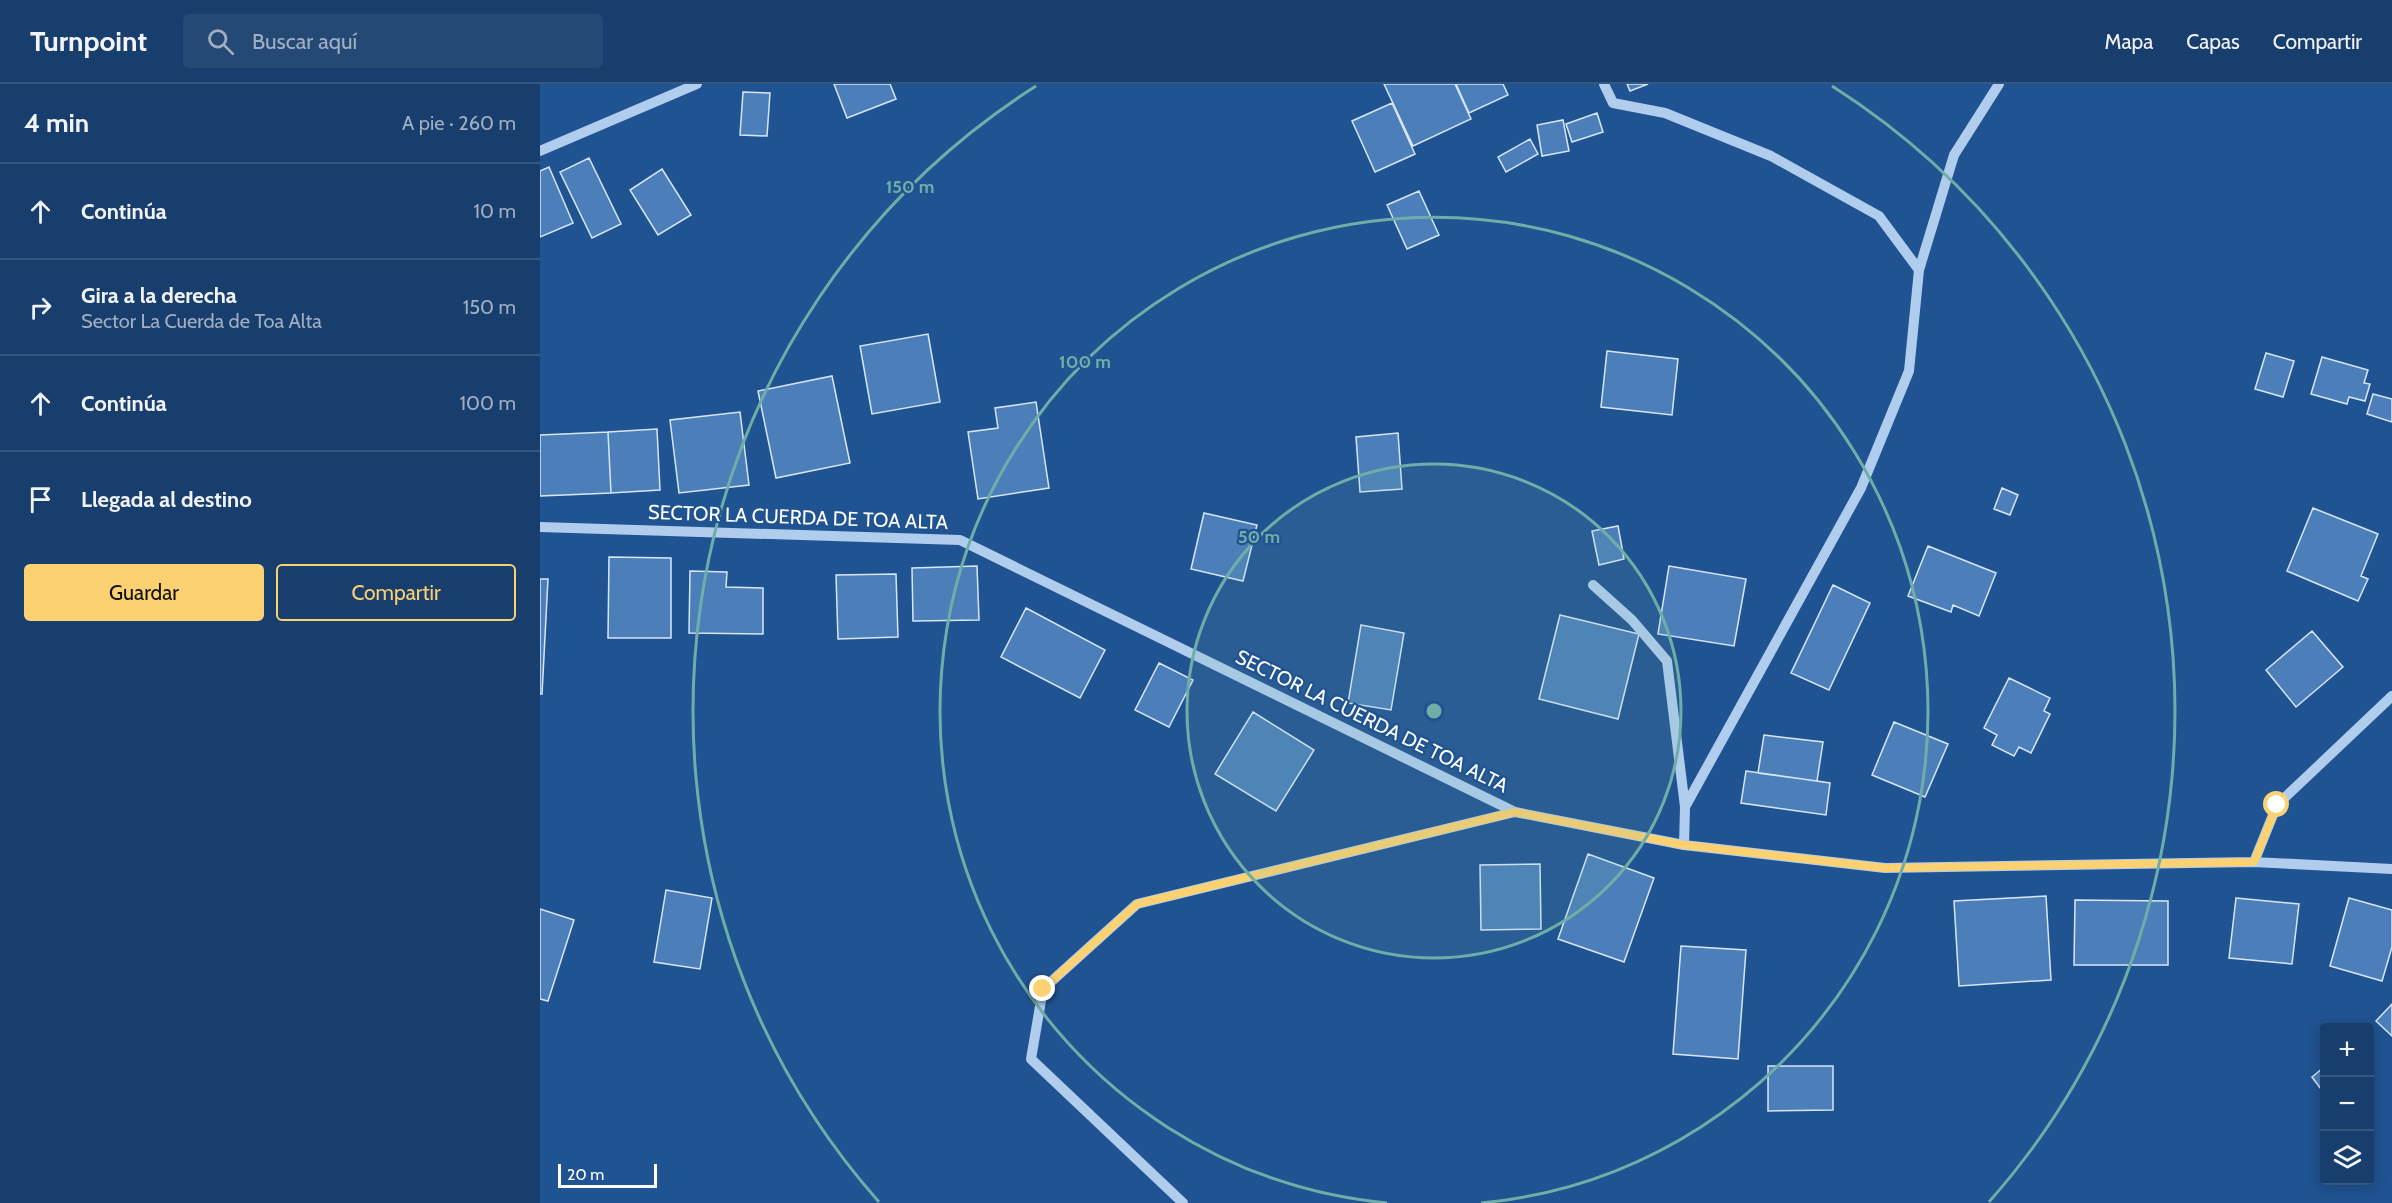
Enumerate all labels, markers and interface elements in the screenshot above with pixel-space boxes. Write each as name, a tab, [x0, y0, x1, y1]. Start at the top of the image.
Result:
search box	[183, 14, 603, 68]
text: Turnpoint	[30, 24, 147, 58]
icon: search	[204, 25, 237, 58]
text: Buscar aquí	[252, 28, 357, 55]
text: Mapa	[2105, 29, 2153, 54]
text: Capas	[2186, 29, 2240, 54]
text: Compartir	[2273, 29, 2362, 54]
text: 4 min	[24, 107, 89, 139]
text: A pie · 260 m	[402, 111, 516, 135]
text: 150 m	[886, 176, 934, 198]
icon: ahead	[24, 195, 57, 228]
text: Continúa	[81, 198, 167, 225]
text: 10 m	[473, 199, 516, 223]
text: Gira a la derecha	[81, 282, 237, 309]
icon: right	[24, 291, 57, 324]
text: 150 m	[463, 295, 516, 319]
text: Sector La Cuerda de Toa Alta	[81, 309, 322, 333]
text: 100 m	[1059, 351, 1111, 373]
icon: ahead	[24, 387, 57, 420]
text: Continúa	[81, 390, 167, 417]
text: 100 m	[460, 391, 516, 415]
icon: arrive	[24, 483, 57, 516]
text: Llegada al destino	[81, 486, 252, 513]
street label: SECTOR LA CUERDA DE TOA ALTA	[648, 500, 949, 534]
text: 50 m	[1238, 526, 1280, 548]
button: Guardar	[24, 564, 264, 621]
button: Compartir	[276, 564, 516, 621]
street label: SECTOR LA CUERDA DE TOA ALTA	[1232, 644, 1513, 798]
centre of rings	[1424, 701, 1444, 721]
route start	[2263, 791, 2289, 817]
route end	[1029, 975, 1055, 1001]
map controls	[2320, 1023, 2374, 1185]
button: +	[2320, 1023, 2374, 1077]
button: −	[2320, 1077, 2374, 1131]
button: layers	[2320, 1131, 2374, 1185]
scale bar	[558, 1161, 657, 1188]
text: 20 m	[567, 1165, 604, 1184]

